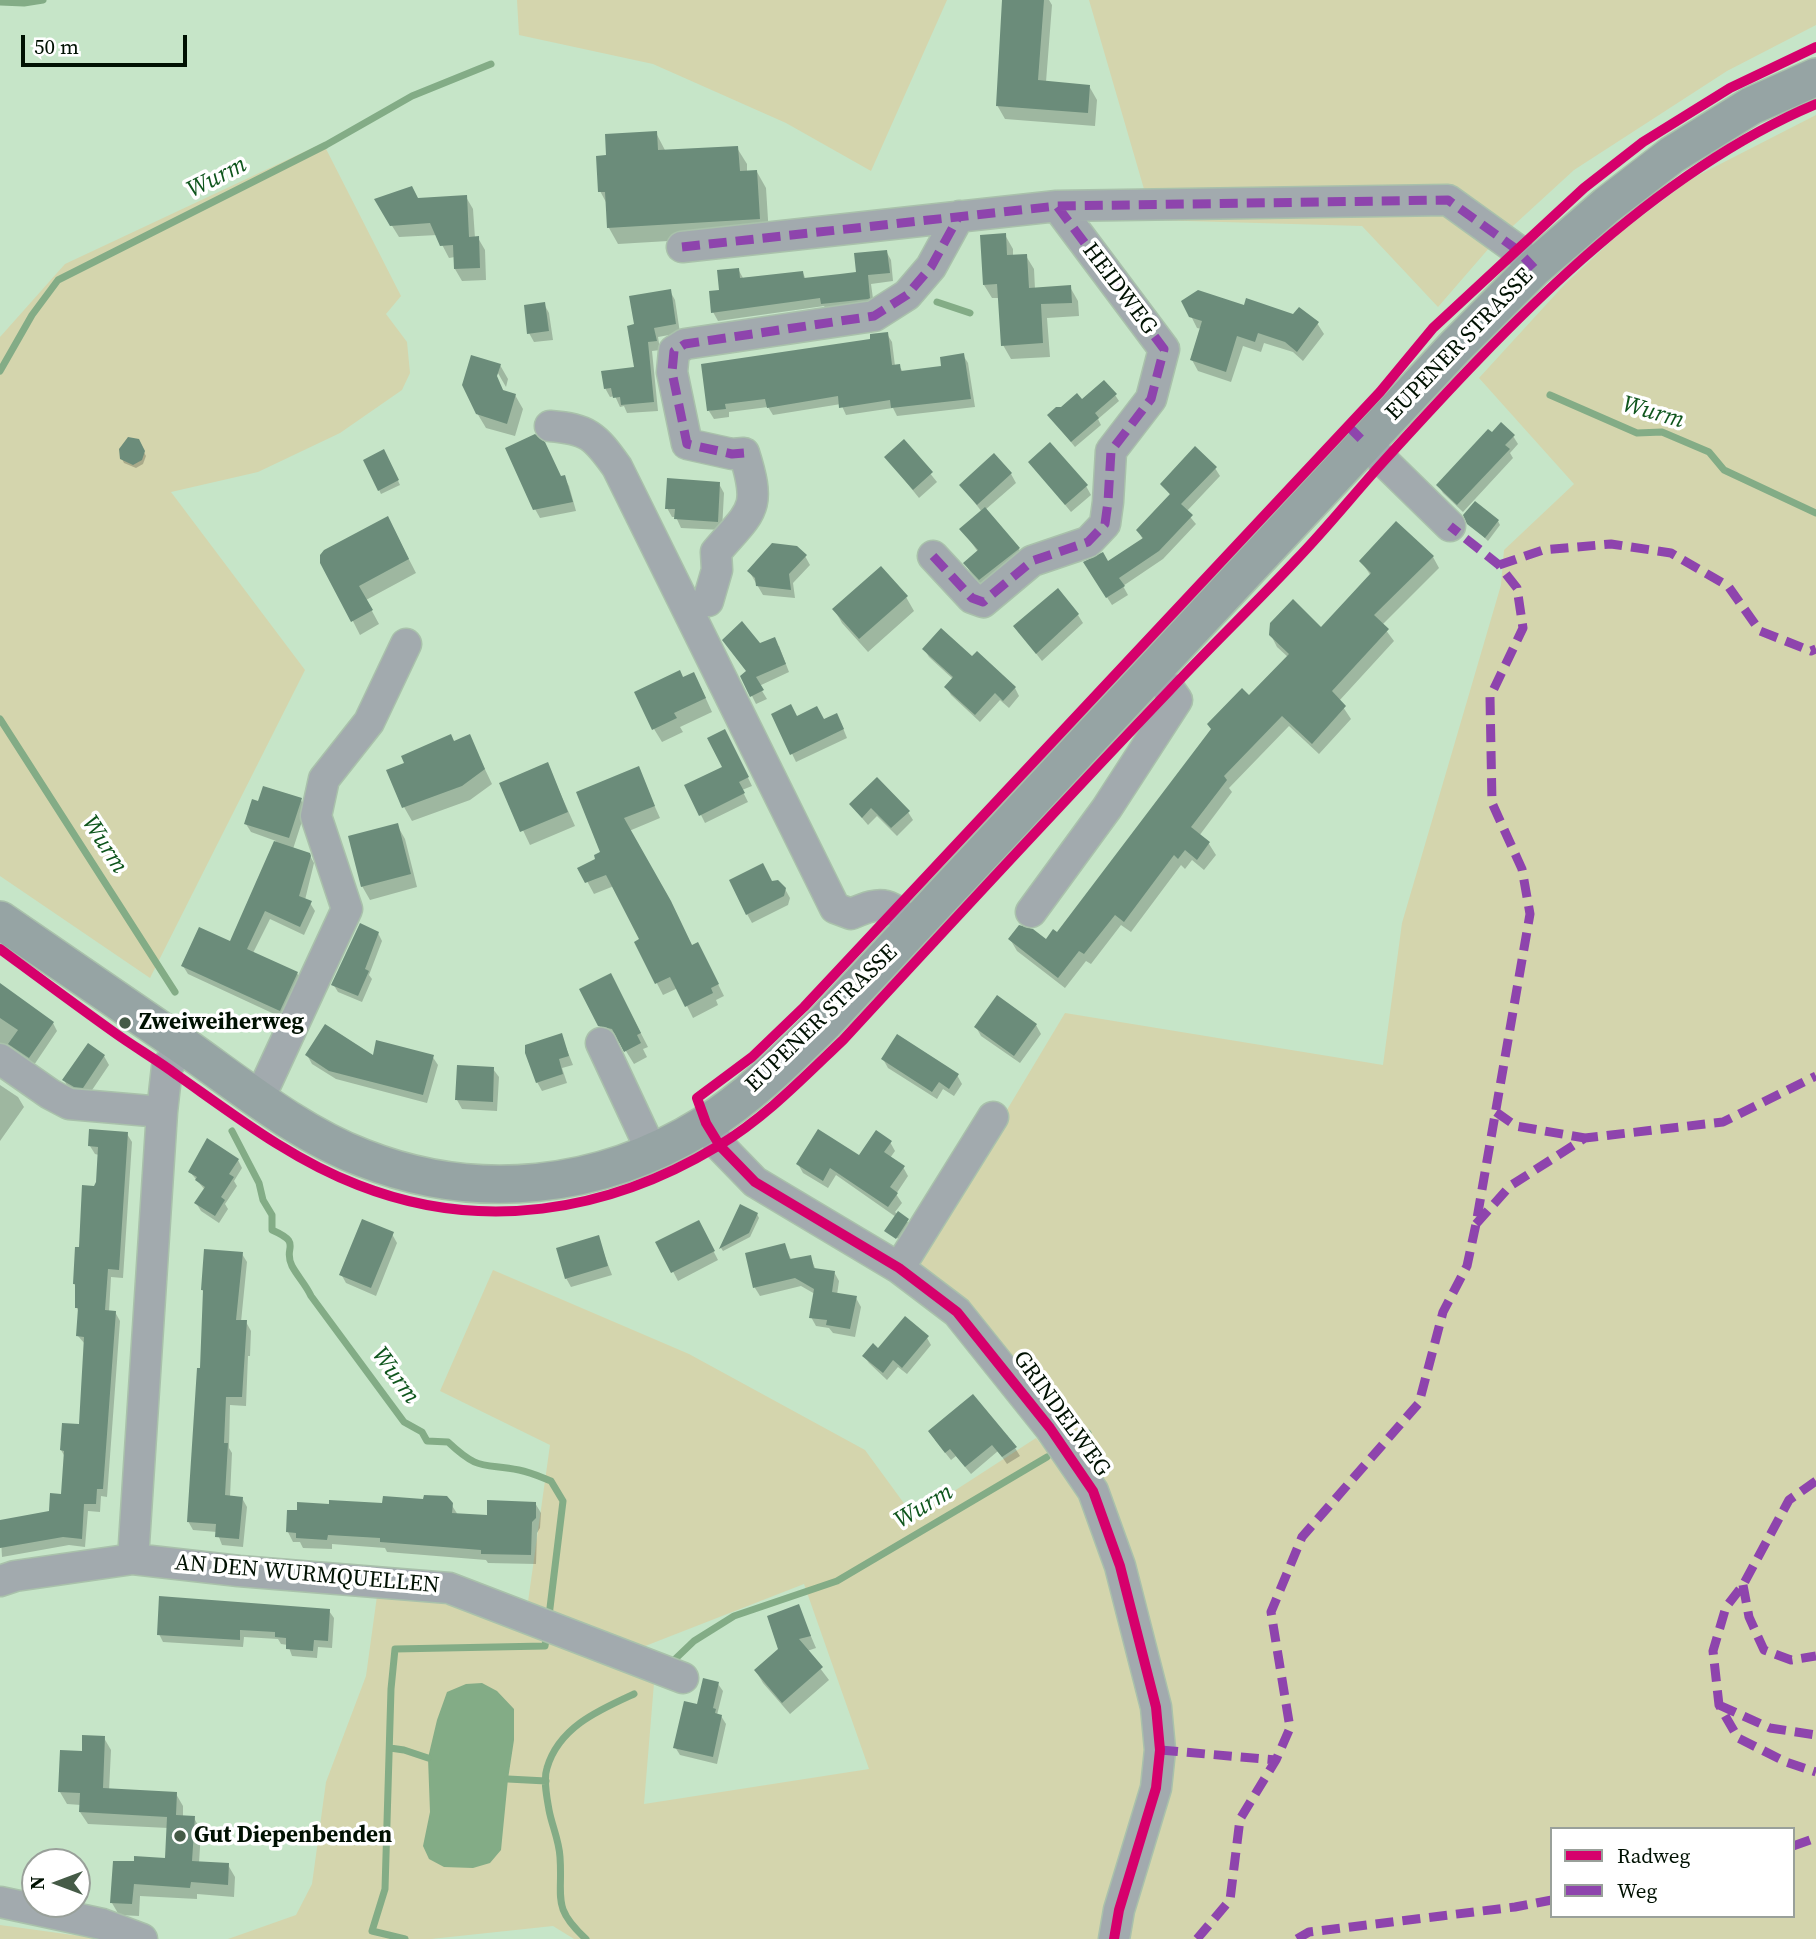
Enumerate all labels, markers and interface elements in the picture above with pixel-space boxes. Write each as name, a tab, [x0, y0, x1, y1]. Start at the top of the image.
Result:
scale bar	[24, 21, 191, 65]
text: 50 m	[34, 32, 79, 61]
water label: Wurm	[182, 151, 252, 205]
street label: HEIDWEG	[1076, 238, 1162, 340]
street label: EUPENER STRASSE	[1380, 263, 1540, 427]
water label: Wurm	[1619, 390, 1687, 436]
water label: Wurm	[75, 811, 133, 879]
street label: EUPENER STRASSE	[740, 939, 904, 1099]
place label: Zweiweiherweg	[139, 1009, 304, 1037]
marker: Zweiweiherweg	[117, 1015, 133, 1031]
water label: Wurm	[365, 1342, 425, 1410]
street label: GRINDELWEG	[1006, 1346, 1116, 1482]
water label: Wurm	[890, 1478, 958, 1536]
street label: AN DEN WURMQUELLEN	[173, 1550, 441, 1600]
place label: Gut Diepenbenden	[194, 1822, 392, 1850]
legend	[1550, 1827, 1795, 1918]
marker: Gut Diepenbenden	[172, 1828, 188, 1844]
text: Radweg	[1617, 1841, 1690, 1870]
north arrow	[21, 1848, 91, 1918]
text: N	[24, 1876, 50, 1890]
text: Weg	[1617, 1876, 1657, 1905]

